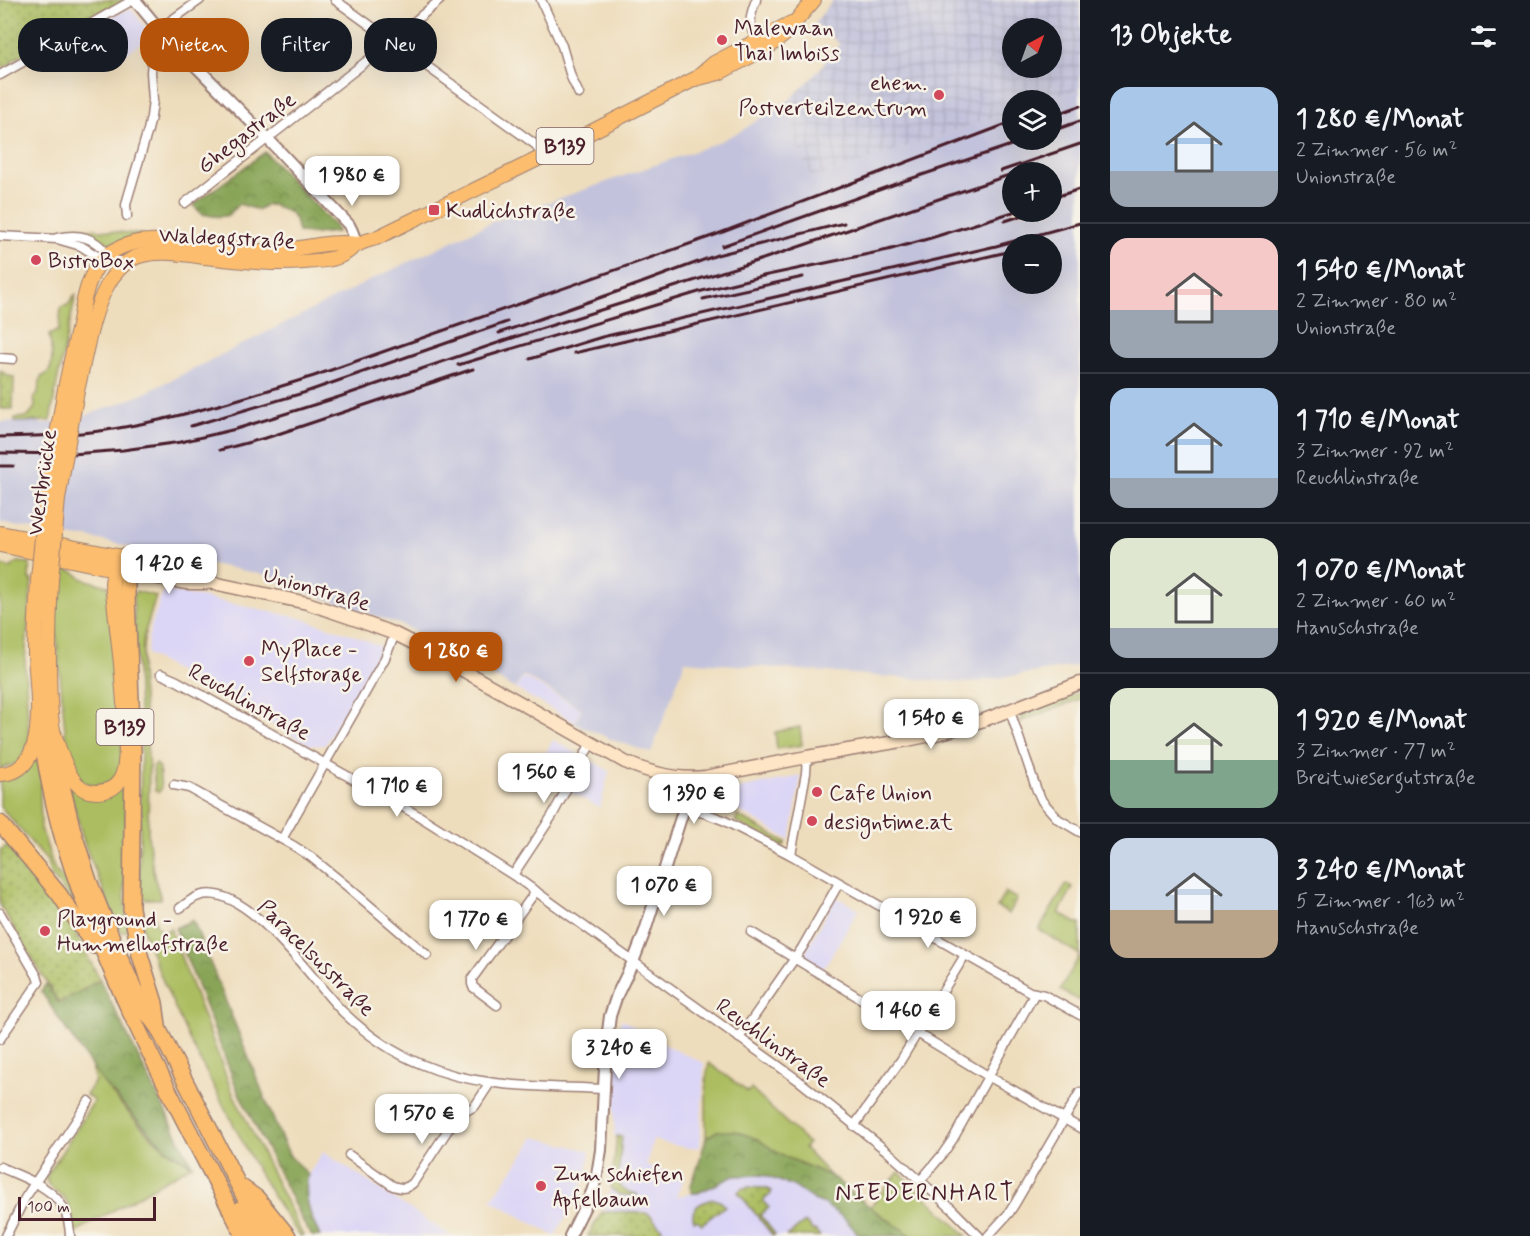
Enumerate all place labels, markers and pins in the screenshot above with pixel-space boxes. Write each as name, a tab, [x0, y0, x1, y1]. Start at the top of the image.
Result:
place label: Malewaan Thai Imbiss	[734, 15, 840, 68]
marker: Malewaan Thai Imbiss	[715, 33, 729, 47]
place label: ehem. Postverteilzentrum	[739, 70, 927, 123]
marker: ehem. Postverteilzentrum	[932, 88, 946, 102]
pin: 1 980 €	[297, 156, 407, 207]
place label: Kudlichstraße	[446, 198, 576, 226]
marker: Kudlichstraße	[427, 203, 441, 217]
place label: BistroBox	[48, 248, 134, 276]
marker: BistroBox	[29, 253, 43, 267]
pin: 1 420 €	[114, 544, 224, 595]
pin: 1 280 €	[401, 632, 511, 683]
place label: MyPlace - Selfstorage	[261, 636, 362, 692]
marker: MyPlace - Selfstorage	[242, 654, 256, 668]
pin: 1 540 €	[876, 699, 986, 750]
pin: 1 560 €	[489, 753, 599, 804]
pin: 1 710 €	[342, 767, 452, 818]
pin: 1 390 €	[639, 774, 749, 825]
place label: Cafe Union	[829, 780, 932, 808]
marker: Cafe Union	[810, 785, 824, 799]
place label: designtime.at	[824, 809, 953, 840]
marker: designtime.at	[805, 814, 819, 828]
pin: 1 070 €	[609, 866, 719, 917]
pin: 1 920 €	[873, 898, 983, 949]
pin: 1 770 €	[421, 900, 531, 951]
place label: Playground - Hummelhofstraße	[57, 906, 229, 959]
marker: Playground - Hummelhofstraße	[38, 924, 52, 938]
pin: 1 460 €	[853, 991, 963, 1042]
pin: 3 240 €	[564, 1029, 674, 1080]
pin: 1 570 €	[367, 1094, 477, 1145]
place label: Zum schiefen Apfelbaum	[553, 1161, 684, 1216]
marker: Zum schiefen Apfelbaum	[534, 1179, 548, 1193]

